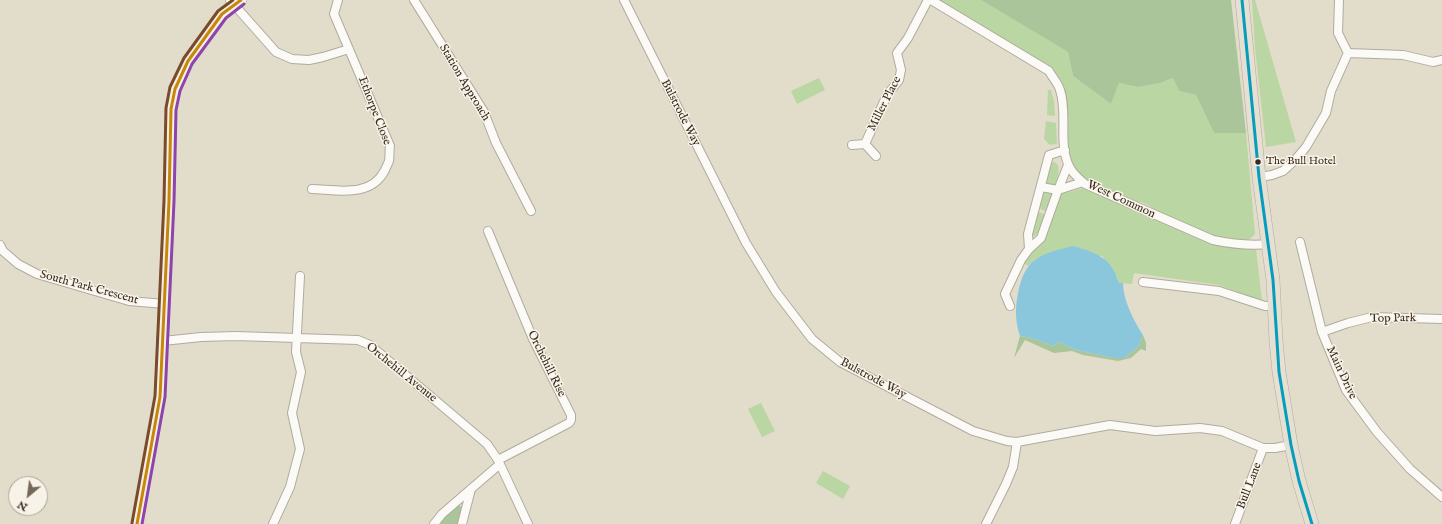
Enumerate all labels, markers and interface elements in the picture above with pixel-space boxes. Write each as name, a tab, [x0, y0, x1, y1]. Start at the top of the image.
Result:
street label: Station Approach	[435, 42, 493, 124]
street label: Miller Place	[865, 74, 905, 134]
street label: Ethorpe Close	[354, 75, 394, 147]
street label: Bulstrode Way	[657, 77, 703, 149]
place label: The Bull Hotel	[1266, 155, 1336, 169]
marker: The Bull Hotel	[1253, 157, 1263, 167]
street label: West Common	[1085, 178, 1157, 222]
street label: South Park Crescent	[38, 268, 140, 308]
street label: Top Park	[1370, 311, 1416, 327]
street label: Orchehill Rise	[524, 328, 568, 400]
street label: Orchehill Avenue	[363, 340, 439, 406]
street label: Main Drive	[1323, 344, 1359, 402]
street label: Bulstrode Way	[837, 356, 909, 402]
street label: Bull Lane	[1235, 461, 1265, 511]
north arrow	[8, 476, 48, 516]
text: N	[15, 497, 30, 514]

